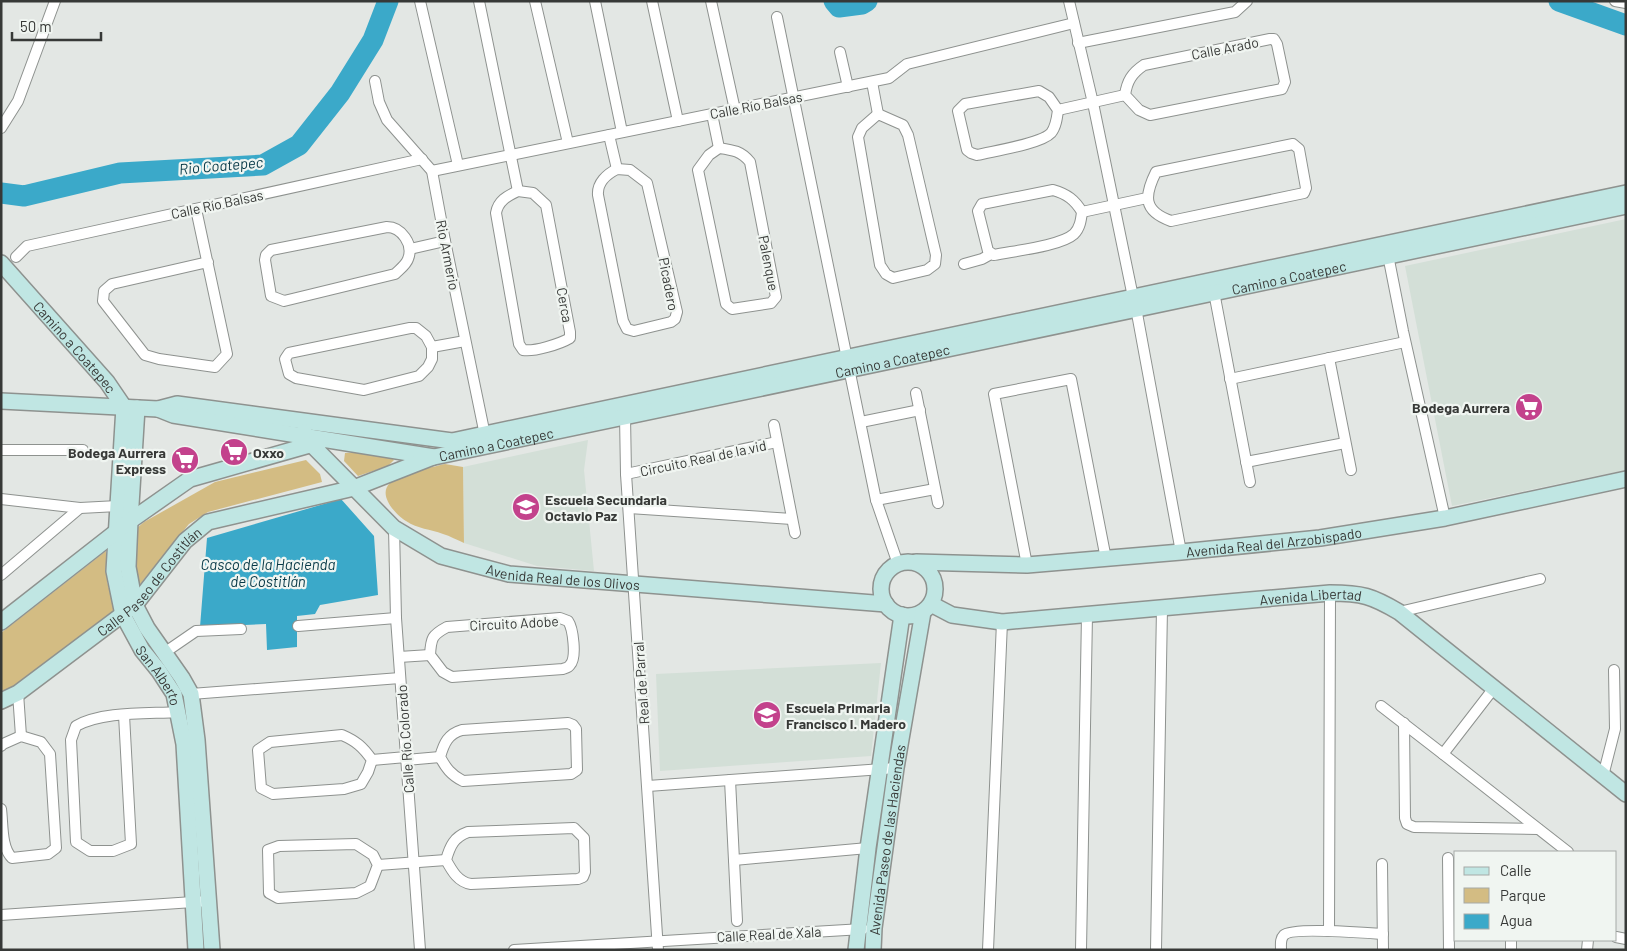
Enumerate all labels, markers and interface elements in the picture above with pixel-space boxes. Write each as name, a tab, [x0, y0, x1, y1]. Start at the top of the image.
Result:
scale bar	[12, 10, 101, 42]
text: 50 m	[20, 17, 52, 35]
street label: Calle Arado	[1190, 33, 1260, 63]
street label: Calle Río Balsas	[708, 88, 804, 122]
water label: Rio Coatepec	[178, 152, 264, 178]
street label: Calle Río Balsas	[169, 186, 265, 222]
street label: Rio Armerio	[433, 218, 463, 292]
street label: Palenque	[755, 234, 783, 292]
street label: Picadero	[655, 256, 683, 312]
street label: Camino a Coatepec	[1230, 257, 1348, 297]
street label: Cerca	[554, 286, 576, 324]
street label: Camino a Coatepec	[30, 297, 120, 396]
street label: Camino a Coatepec	[834, 340, 951, 381]
supermarket icon: Bodega Aurrera	[1514, 392, 1544, 422]
place label: Bodega Aurrera	[1412, 399, 1510, 416]
street label: Camino a Coatepec	[437, 424, 555, 464]
street label: Circuito Real de la vid	[638, 436, 768, 480]
supermarket icon: Oxxo	[219, 437, 249, 467]
place label: Bodega Aurrera Express	[68, 444, 166, 477]
place label: Oxxo	[253, 444, 284, 461]
supermarket icon: Bodega Aurrera Express	[170, 445, 200, 475]
place label: Escuela Secundaria Octavio Paz	[545, 491, 667, 524]
school or university icon: Escuela Secundaria Octavio Paz	[511, 492, 541, 522]
street label: Calle Paseo de Costitlán	[93, 523, 204, 639]
street label: Avenida Real del Arzobispado	[1185, 523, 1363, 560]
water label: Casco de la Hacienda de Costitlán	[201, 555, 335, 590]
street label: Avenida Real de los Olivos	[484, 560, 641, 593]
street label: Avenida Libertad	[1259, 584, 1363, 608]
street label: Circuito Adobe	[469, 612, 559, 634]
street label: Real de Parral	[630, 641, 652, 725]
street label: San Alberto	[133, 642, 185, 707]
street label: Calle Río Colorado	[393, 684, 417, 794]
place label: Escuela Primaria Francisco I. Madero	[786, 699, 906, 732]
school or university icon: Escuela Primaria Francisco I. Madero	[752, 700, 782, 730]
street label: Avenida Paseo de las Haciendas	[865, 743, 908, 936]
legend	[1454, 851, 1617, 941]
text: Calle	[1500, 861, 1532, 879]
text: Parque	[1500, 886, 1546, 904]
text: Agua	[1500, 911, 1533, 929]
street label: Calle Real de Xala	[716, 923, 822, 945]

